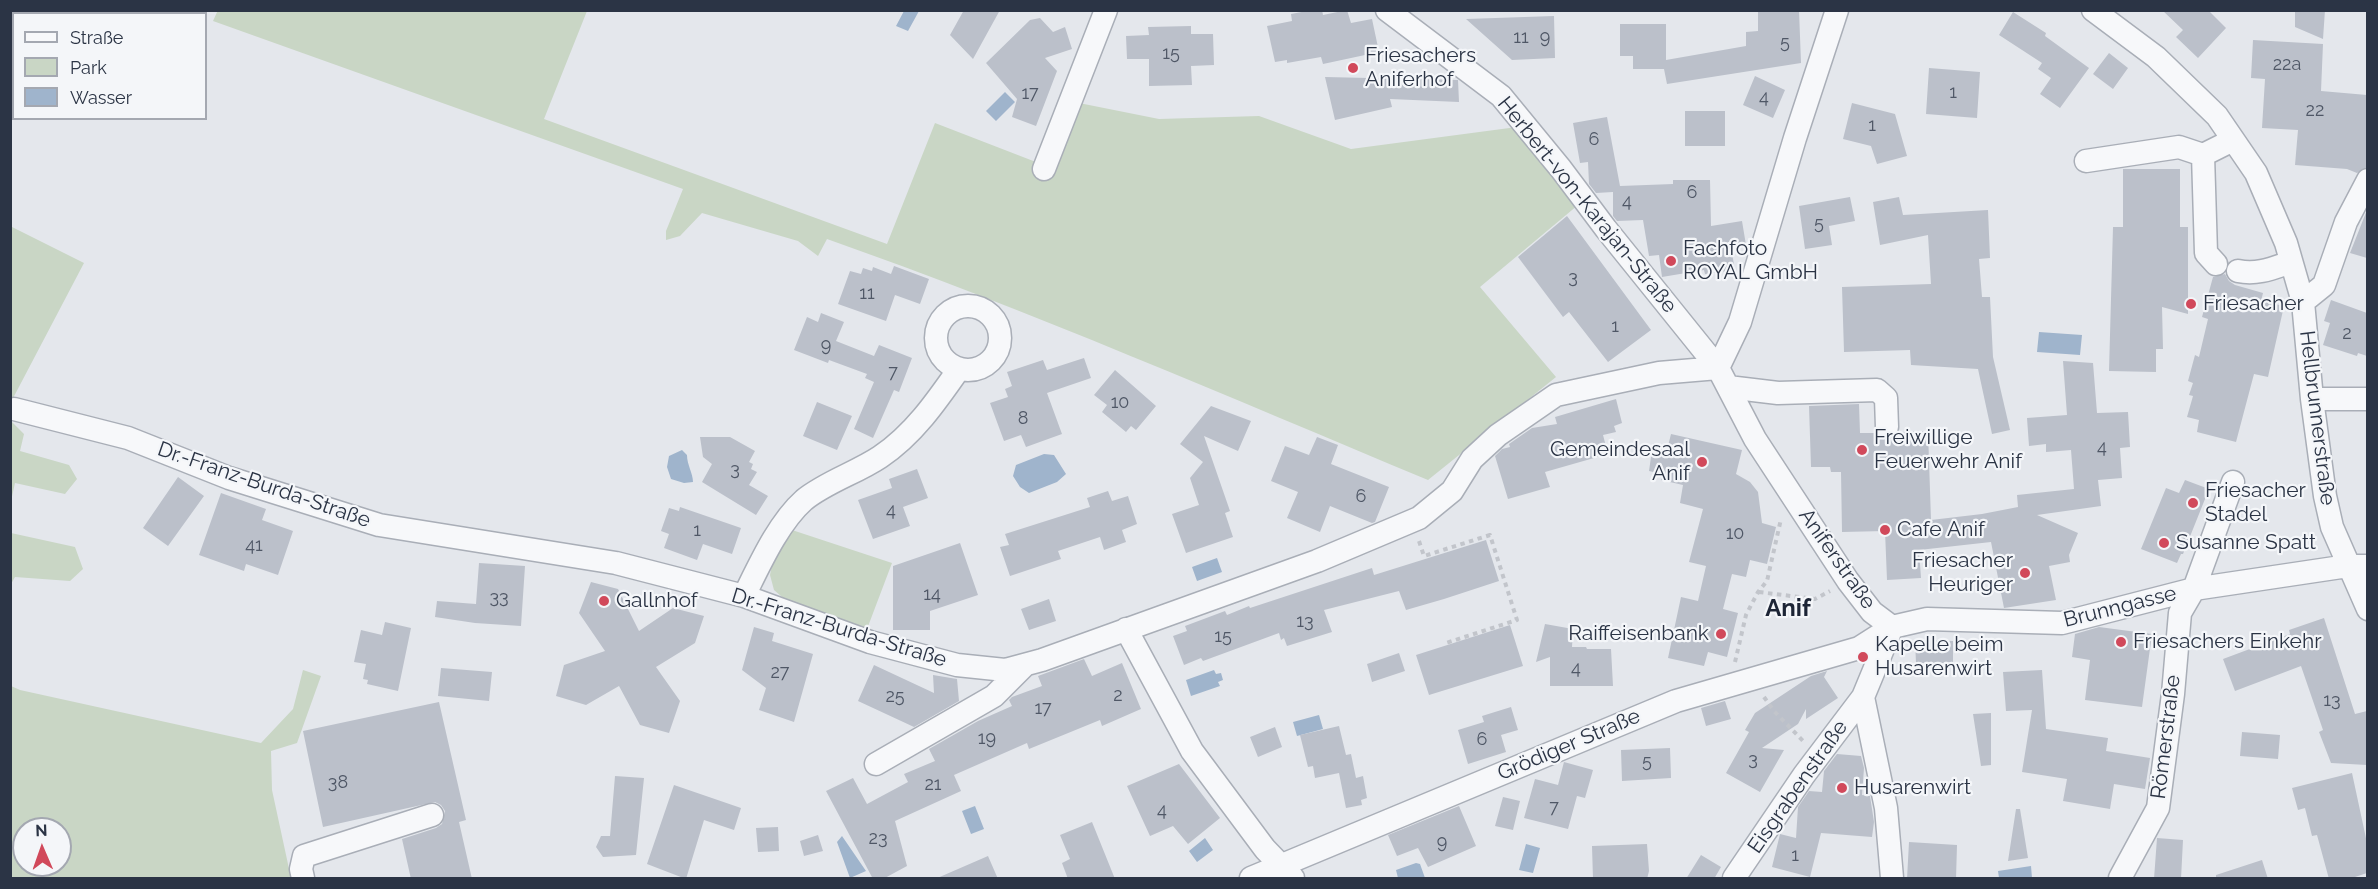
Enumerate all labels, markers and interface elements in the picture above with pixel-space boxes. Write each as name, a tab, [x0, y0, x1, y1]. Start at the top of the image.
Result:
legend	[12, 12, 207, 120]
text: Straße	[70, 27, 123, 48]
house number: 11	[1513, 27, 1529, 49]
house number: 9	[1540, 27, 1550, 49]
house number: 5	[1780, 32, 1790, 54]
house number: 15	[1162, 43, 1180, 65]
place label: Friesachers Aniferhof	[1365, 43, 1476, 93]
house number: 22a	[2273, 54, 2301, 76]
text: Park	[70, 57, 107, 78]
marker: Friesachers Aniferhof	[1346, 61, 1360, 75]
house number: 1	[1949, 82, 1957, 104]
house number: 17	[1021, 83, 1039, 105]
text: Wasser	[70, 87, 132, 108]
house number: 4	[1759, 87, 1769, 109]
street label: Herbert-von-Karajan-Straße	[1492, 92, 1682, 318]
house number: 22	[2306, 100, 2324, 122]
house number: 1	[1868, 115, 1876, 137]
house number: 6	[1589, 129, 1599, 151]
house number: 6	[1687, 182, 1697, 204]
house number: 4	[1622, 191, 1632, 213]
house number: 5	[1814, 213, 1824, 235]
place label: Fachfoto ROYAL GmbH	[1683, 236, 1818, 286]
marker: Fachfoto ROYAL GmbH	[1664, 254, 1678, 268]
house number: 3	[1568, 267, 1578, 289]
house number: 11	[859, 283, 875, 305]
place label: Friesacher	[2203, 291, 2304, 317]
marker: Friesacher	[2184, 297, 2198, 311]
house number: 1	[1611, 316, 1619, 338]
house number: 2	[2342, 323, 2352, 345]
street label: Hellbrunnerstraße	[2294, 329, 2340, 507]
house number: 9	[821, 335, 831, 357]
house number: 7	[888, 362, 898, 384]
house number: 10	[1111, 392, 1129, 414]
house number: 8	[1018, 408, 1028, 430]
place label: Freiwillige Feuerwehr Anif	[1874, 425, 2022, 475]
street label: Dr.-Franz-Burda-Straße	[154, 437, 374, 533]
place label: Gemeindesaal Anif	[1550, 437, 1690, 487]
house number: 4	[2097, 437, 2107, 459]
marker: Freiwillige Feuerwehr Anif	[1855, 443, 1869, 457]
marker: Gemeindesaal Anif	[1695, 455, 1709, 469]
house number: 3	[730, 459, 740, 481]
place label: Friesacher Stadel	[2205, 478, 2306, 528]
house number: 6	[1356, 486, 1366, 508]
marker: Friesacher Stadel	[2186, 496, 2200, 510]
house number: 4	[886, 500, 896, 522]
street label: Aniferstraße	[1793, 504, 1881, 614]
place label: Cafe Anif	[1897, 517, 1985, 543]
house number: 1	[693, 520, 701, 542]
house number: 10	[1726, 523, 1744, 545]
marker: Cafe Anif	[1878, 523, 1892, 537]
place label: Susanne Spatt	[2176, 530, 2316, 556]
house number: 41	[245, 535, 263, 557]
marker: Susanne Spatt	[2157, 536, 2171, 550]
place label: Friesacher Heuriger	[1912, 548, 2013, 598]
marker: Friesacher Heuriger	[2018, 566, 2032, 580]
street label: Brunngasse	[2061, 581, 2179, 633]
street label: Dr.-Franz-Burda-Straße	[728, 583, 950, 673]
house number: 14	[923, 584, 941, 606]
house number: 33	[489, 587, 509, 609]
place label: Gallnhof	[616, 588, 698, 614]
marker: Gallnhof	[597, 594, 611, 608]
district label: Anif	[1765, 595, 1811, 623]
house number: 13	[1296, 611, 1314, 633]
place label: Raiffeisenbank	[1568, 621, 1709, 647]
house number: 15	[1214, 626, 1232, 648]
marker: Raiffeisenbank	[1714, 627, 1728, 641]
place label: Friesachers Einkehr	[2133, 629, 2322, 655]
place label: Kapelle beim Husarenwirt	[1875, 632, 2003, 682]
marker: Friesachers Einkehr	[2114, 635, 2128, 649]
marker: Kapelle beim Husarenwirt	[1856, 650, 1870, 664]
house number: 4	[1571, 658, 1581, 680]
house number: 27	[770, 662, 790, 684]
street label: Römerstraße	[2146, 674, 2186, 800]
house number: 2	[1113, 685, 1123, 707]
house number: 25	[885, 686, 905, 708]
house number: 13	[2323, 690, 2341, 712]
house number: 17	[1034, 698, 1052, 720]
street label: Grödiger Straße	[1494, 704, 1644, 786]
street label: Eisgrabenstraße	[1743, 716, 1853, 858]
house number: 19	[978, 728, 996, 750]
house number: 6	[1477, 729, 1487, 751]
house number: 3	[1748, 749, 1758, 771]
house number: 5	[1642, 751, 1652, 773]
house number: 38	[328, 772, 348, 794]
house number: 21	[924, 774, 942, 796]
place label: Husarenwirt	[1854, 775, 1971, 801]
marker: Husarenwirt	[1835, 781, 1849, 795]
house number: 7	[1549, 797, 1559, 819]
house number: 4	[1157, 800, 1167, 822]
north arrow	[12, 817, 72, 877]
text: N	[35, 821, 48, 840]
house number: 23	[869, 828, 887, 850]
house number: 9	[1437, 832, 1447, 854]
house number: 1	[1791, 845, 1799, 867]

